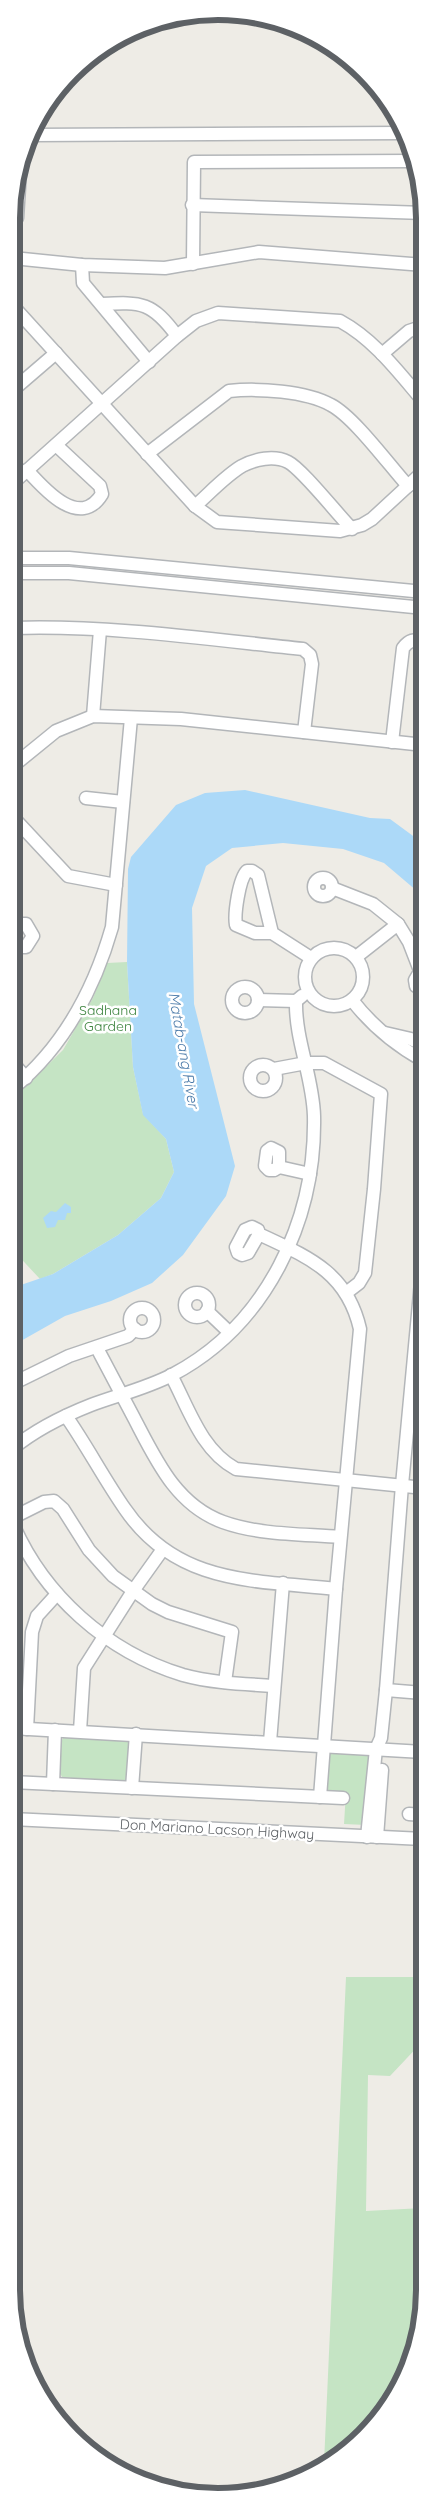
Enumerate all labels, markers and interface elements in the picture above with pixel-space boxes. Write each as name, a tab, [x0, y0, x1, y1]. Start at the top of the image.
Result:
water label: Matab-ang River	[164, 991, 204, 1112]
park label: Sadhana Garden	[79, 1001, 137, 1035]
street label: Don Mariano Lacson Highway	[119, 1815, 315, 1843]

